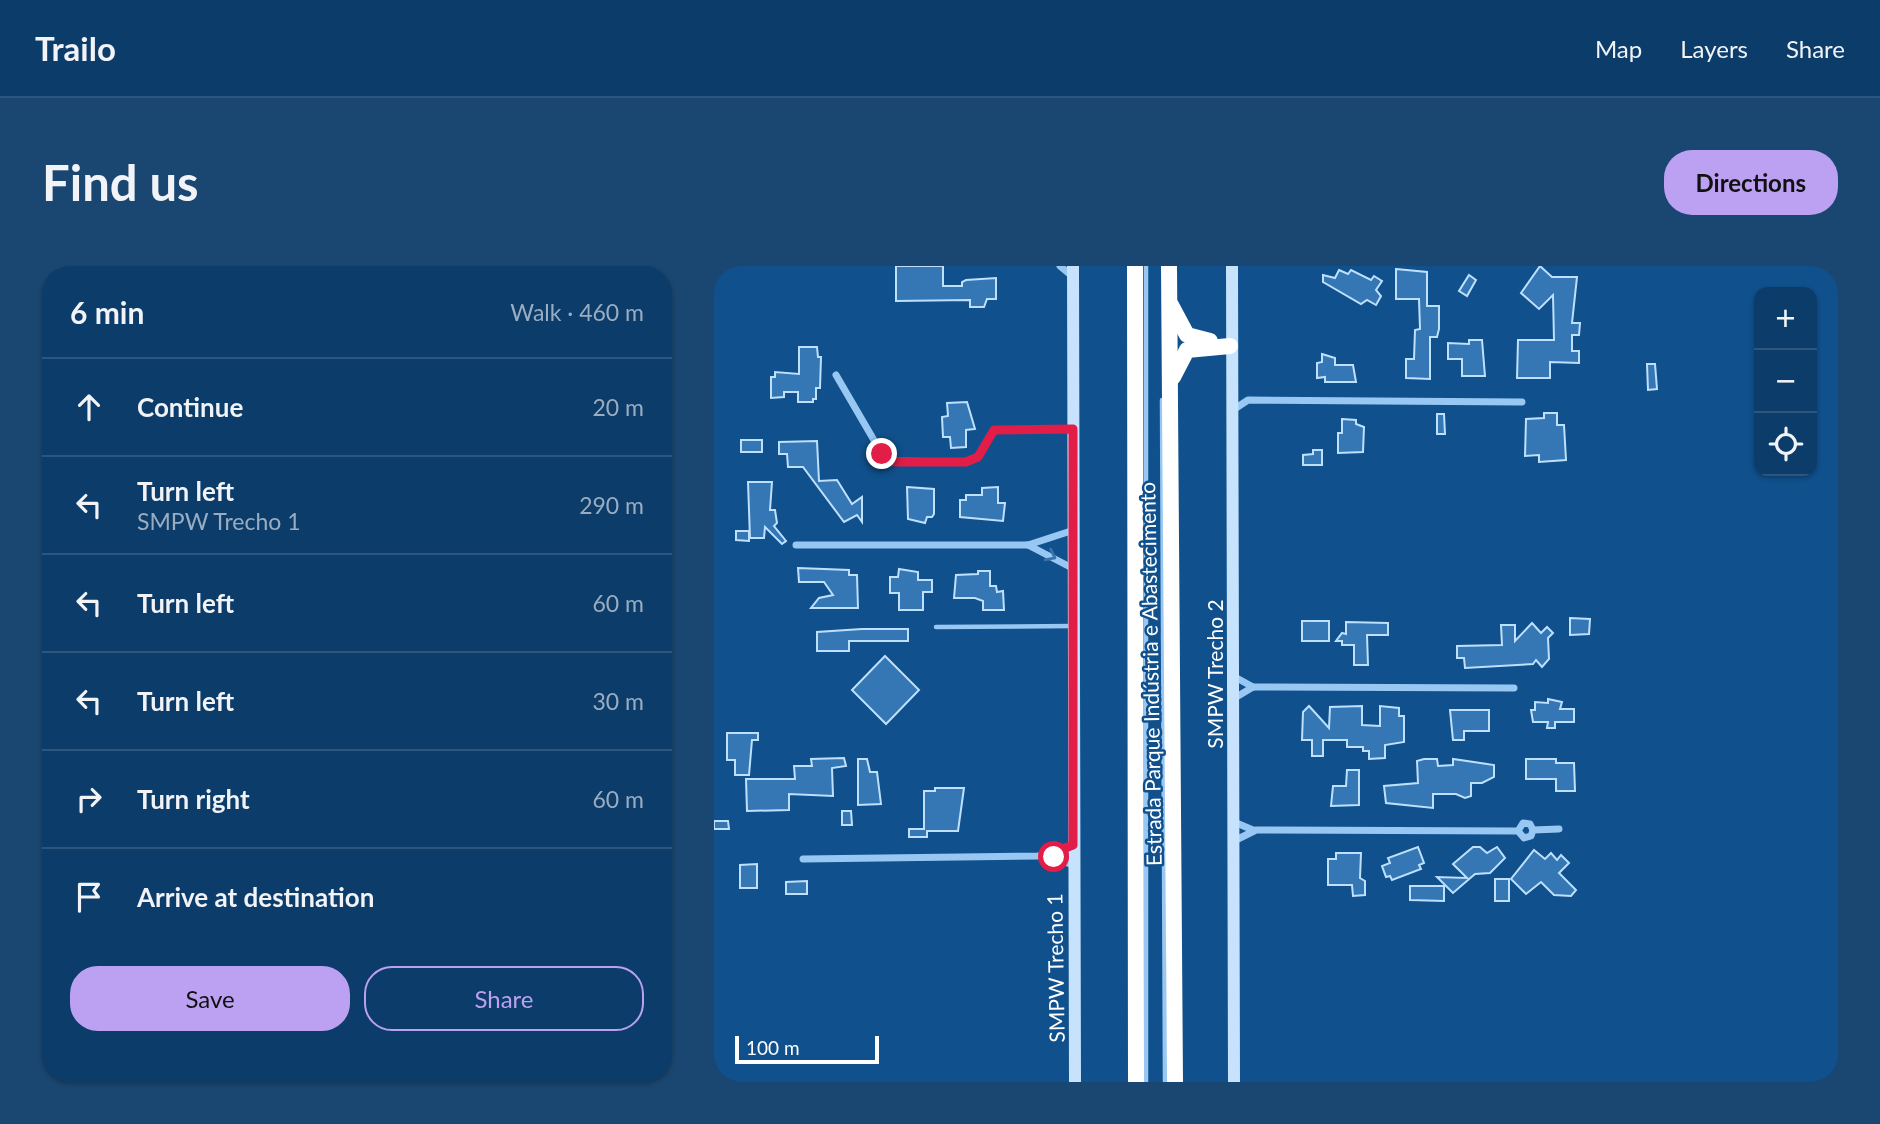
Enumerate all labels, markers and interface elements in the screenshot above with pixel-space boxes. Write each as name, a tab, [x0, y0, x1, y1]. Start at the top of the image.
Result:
text: Trailo	[35, 28, 116, 68]
text: Map	[1595, 34, 1642, 63]
text: Layers	[1680, 34, 1748, 63]
text: Share	[1786, 34, 1845, 63]
button: Directions	[1664, 150, 1838, 215]
text: Find us	[42, 153, 199, 211]
map controls	[1754, 287, 1817, 476]
button: +	[1754, 287, 1817, 350]
text: 6 min	[70, 294, 144, 330]
text: Walk · 460 m	[510, 298, 644, 326]
button: −	[1754, 350, 1817, 413]
icon: ahead	[70, 388, 108, 426]
text: Continue	[137, 391, 243, 423]
text: 20 m	[593, 393, 644, 421]
button: locate	[1754, 413, 1817, 476]
route end	[866, 438, 897, 469]
text: Turn left	[137, 475, 234, 507]
street label: Estrada Parque Indústria e Abastecimento	[1134, 482, 1166, 866]
icon: left	[70, 486, 108, 524]
text: 290 m	[579, 491, 644, 519]
text: SMPW Trecho 1	[137, 507, 301, 535]
one-way arrow	[1044, 548, 1056, 562]
icon: left	[70, 584, 108, 622]
text: Turn left	[137, 587, 234, 619]
text: 60 m	[593, 589, 644, 617]
street label: SMPW Trecho 2	[1202, 599, 1227, 749]
icon: left	[70, 682, 108, 720]
text: Turn left	[137, 685, 234, 717]
text: 30 m	[593, 687, 644, 715]
icon: right	[70, 780, 108, 818]
text: Turn right	[137, 783, 250, 815]
text: 60 m	[593, 785, 644, 813]
route start	[1038, 841, 1069, 872]
icon: arrive	[70, 878, 108, 916]
text: Arrive at destination	[137, 881, 374, 913]
street label: SMPW Trecho 1	[1041, 893, 1069, 1043]
button: Save	[70, 966, 350, 1031]
button: Share	[364, 966, 644, 1031]
scale bar	[735, 1033, 878, 1065]
text: 100 m	[746, 1036, 800, 1059]

